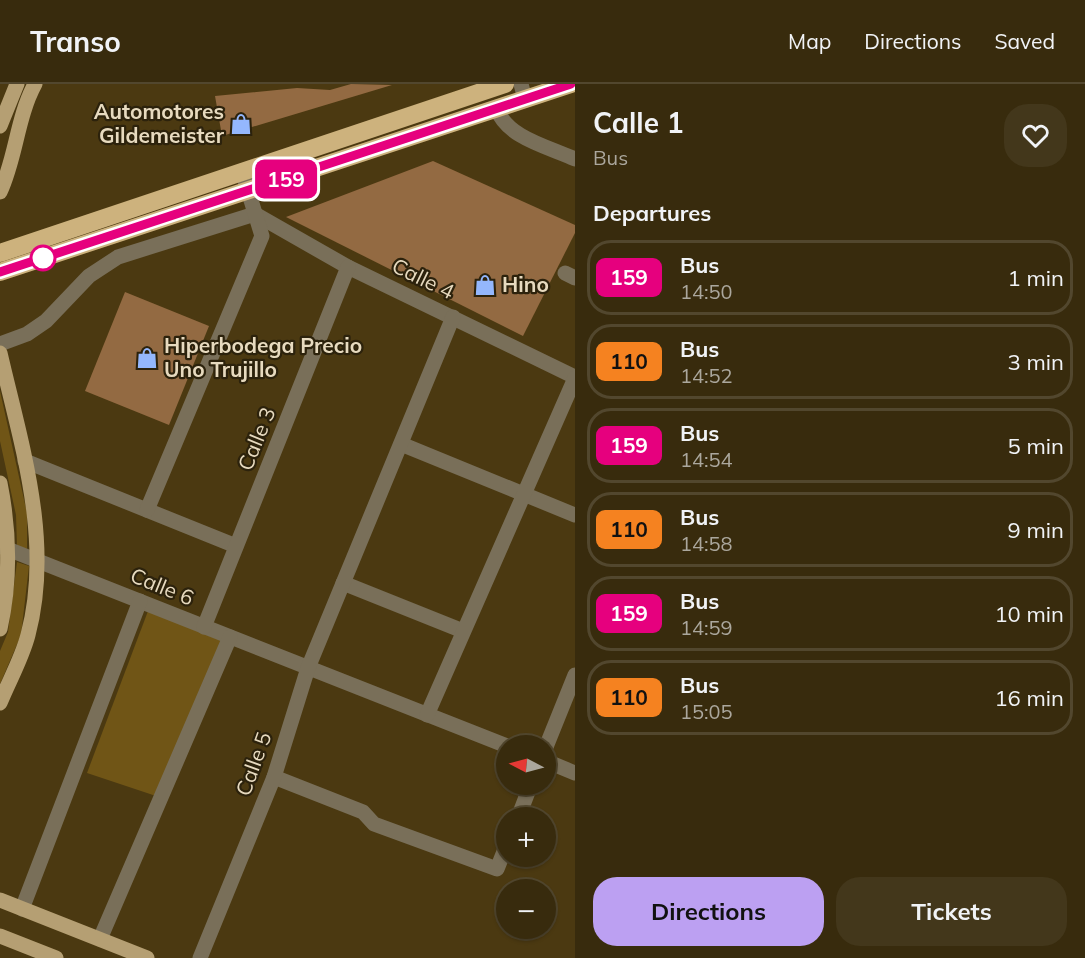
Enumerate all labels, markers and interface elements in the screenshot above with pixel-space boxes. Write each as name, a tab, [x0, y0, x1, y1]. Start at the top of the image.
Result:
text: Transo	[30, 24, 121, 59]
text: Map	[788, 28, 831, 54]
text: Directions	[864, 28, 961, 54]
text: Saved	[994, 28, 1055, 54]
place label: Automotores Gildemeister	[94, 98, 225, 148]
button: heart	[1004, 104, 1067, 167]
text: Calle 1	[593, 105, 683, 140]
shop icon: Automotores Gildemeister	[229, 112, 253, 136]
text: Bus	[593, 145, 628, 170]
line badge: 159	[252, 160, 320, 199]
text: 159	[267, 166, 305, 192]
text: Departures	[593, 199, 711, 227]
unlabelled marker	[30, 245, 56, 271]
text: Bus	[680, 251, 719, 279]
street label: Calle 4	[388, 252, 459, 304]
text: 159	[610, 264, 648, 290]
text: 1 min	[1008, 264, 1064, 292]
place label: Hino	[502, 271, 549, 297]
shop icon: Hino	[473, 273, 497, 297]
text: 14:50	[680, 279, 733, 304]
place label: Hiperbodega Precio Uno Trujillo	[164, 332, 362, 382]
text: Bus	[680, 335, 719, 363]
shop icon: Hiperbodega Precio Uno Trujillo	[135, 346, 159, 370]
text: 110	[610, 348, 648, 374]
text: 3 min	[1008, 348, 1064, 376]
text: 14:52	[680, 363, 733, 388]
street label: Calle 3	[232, 403, 281, 474]
text: Bus	[680, 419, 719, 447]
text: 159	[610, 432, 648, 458]
text: 5 min	[1008, 432, 1064, 460]
text: 14:54	[680, 447, 733, 472]
text: Bus	[680, 503, 719, 531]
text: 110	[610, 516, 648, 542]
text: 9 min	[1008, 516, 1064, 544]
text: 14:58	[680, 531, 733, 556]
street label: Calle 6	[127, 562, 198, 611]
text: Bus	[680, 587, 719, 615]
text: 159	[610, 600, 648, 626]
text: 10 min	[994, 600, 1064, 628]
text: 14:59	[680, 615, 733, 640]
text: Bus	[680, 671, 719, 699]
text: 110	[610, 684, 648, 710]
text: 16 min	[994, 684, 1064, 712]
text: 15:05	[680, 699, 733, 724]
street label: Calle 5	[230, 728, 277, 799]
north arrow	[496, 735, 556, 795]
map controls	[496, 735, 556, 939]
button: +	[496, 807, 556, 867]
button: Directions	[593, 877, 824, 946]
button: Tickets	[836, 877, 1067, 946]
button: −	[496, 879, 556, 939]

